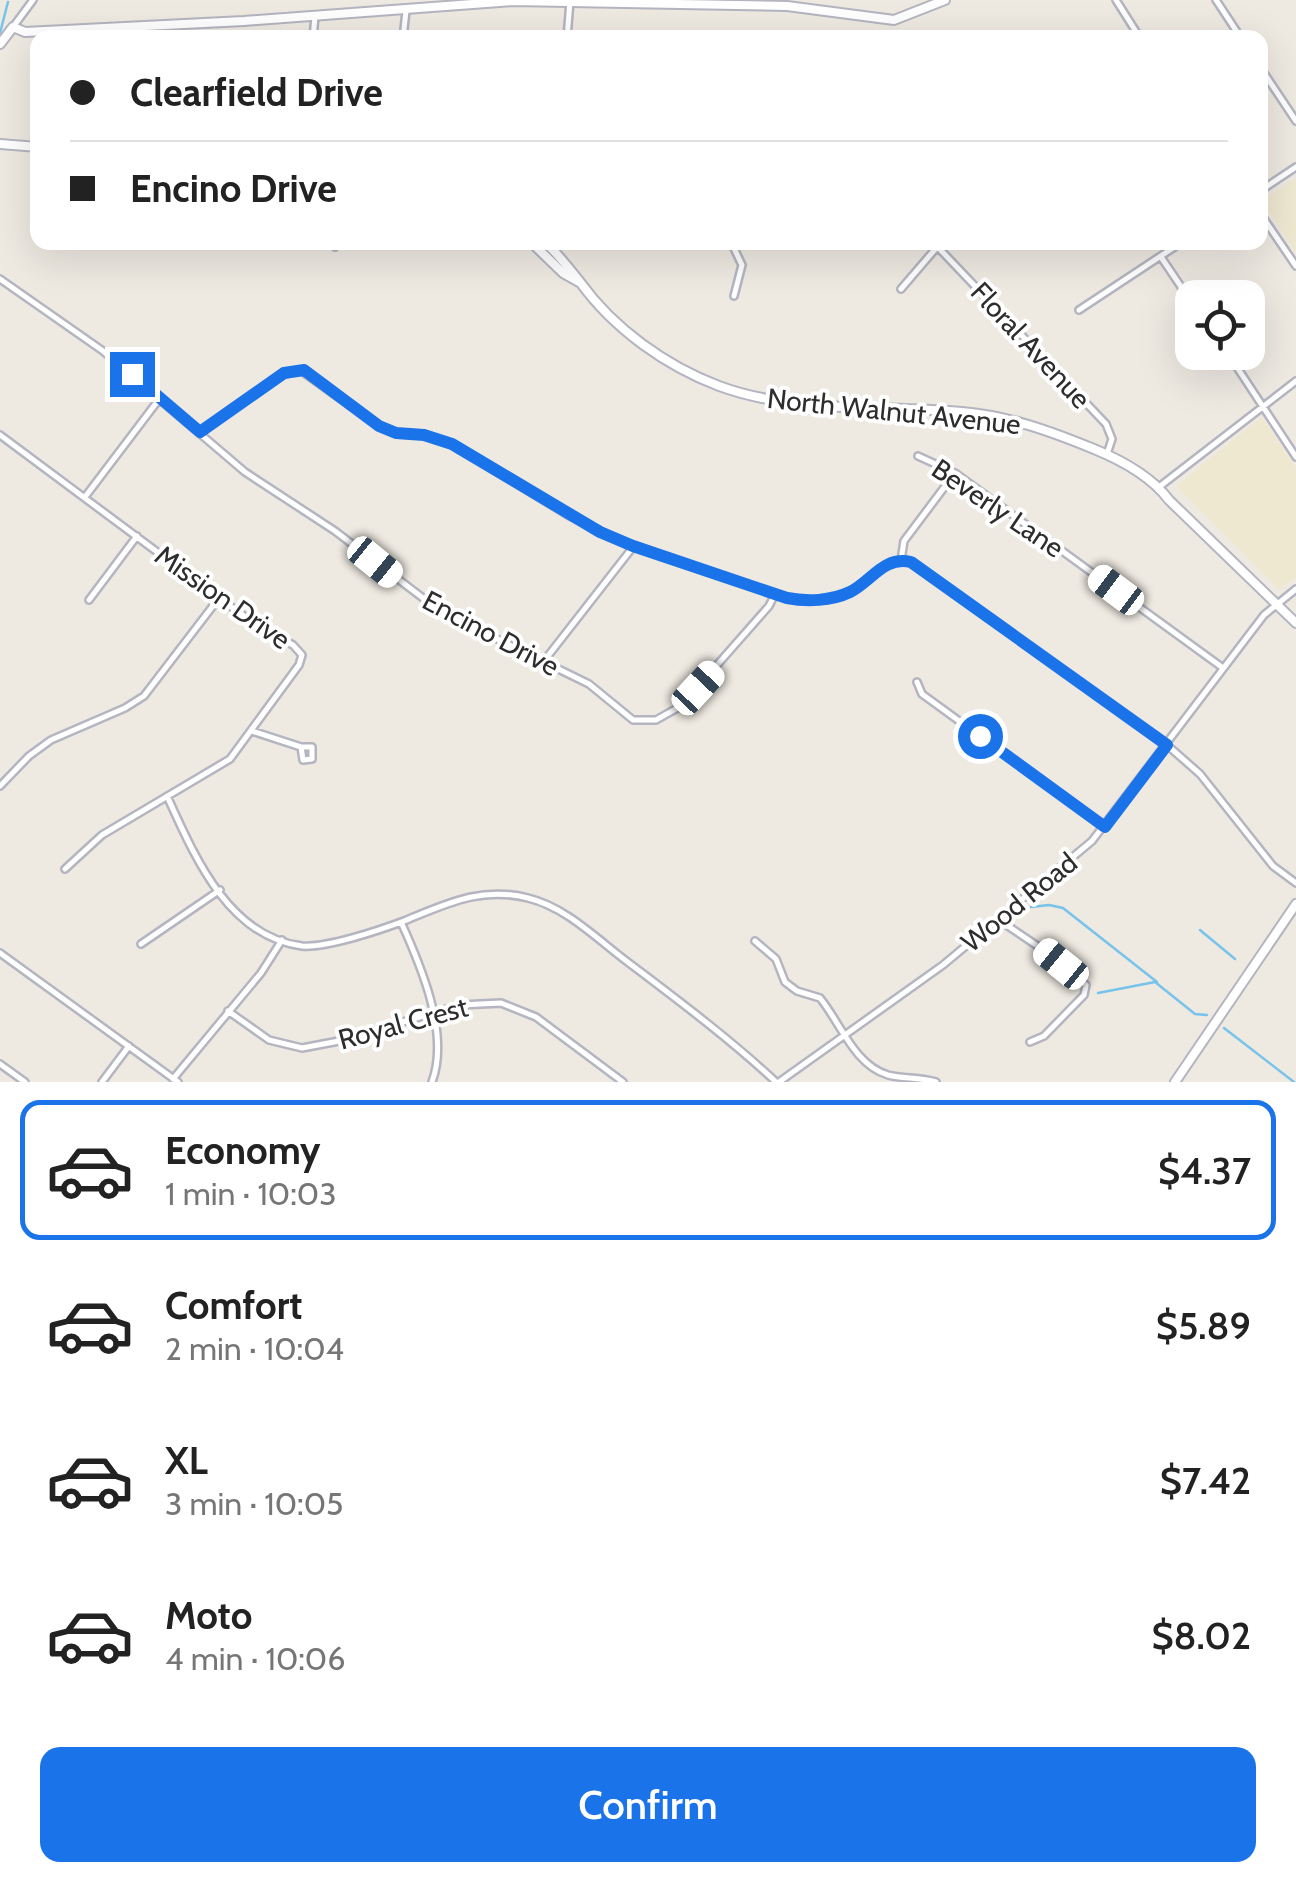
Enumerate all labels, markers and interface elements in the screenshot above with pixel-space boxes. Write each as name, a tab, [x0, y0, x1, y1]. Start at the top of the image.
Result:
text: Clearfield Drive	[130, 69, 383, 116]
text: Encino Drive	[130, 165, 337, 212]
street label: Floral Avenue	[964, 275, 1098, 415]
map controls	[1175, 280, 1265, 370]
button: locate	[1175, 280, 1265, 370]
route end	[110, 352, 155, 397]
street label: North Walnut Avenue	[766, 381, 1022, 441]
street label: Beverly Lane	[925, 451, 1071, 565]
car	[342, 531, 408, 593]
street label: Mission Drive	[149, 538, 297, 656]
car	[1083, 560, 1149, 620]
street label: Encino Drive	[417, 583, 565, 683]
car	[667, 656, 729, 720]
route start	[958, 714, 1003, 759]
street label: Wood Road	[954, 845, 1084, 959]
car	[1028, 933, 1094, 995]
street label: Royal Crest	[335, 989, 471, 1057]
icon: car	[45, 1125, 135, 1215]
text: Economy	[165, 1127, 320, 1174]
text: $4.37	[1158, 1147, 1251, 1194]
text: 1 min · 10:03	[165, 1174, 336, 1213]
icon: car	[45, 1280, 135, 1370]
text: Comfort	[165, 1282, 302, 1329]
text: $5.89	[1156, 1302, 1251, 1349]
text: 2 min · 10:04	[165, 1329, 344, 1368]
icon: car	[45, 1435, 135, 1525]
text: XL	[165, 1437, 208, 1484]
text: $7.42	[1160, 1457, 1251, 1504]
text: 3 min · 10:05	[165, 1484, 343, 1523]
icon: car	[45, 1590, 135, 1680]
text: Moto	[165, 1592, 252, 1639]
text: $8.02	[1151, 1612, 1251, 1659]
text: 4 min · 10:06	[165, 1639, 345, 1678]
button: Confirm	[40, 1747, 1256, 1862]

